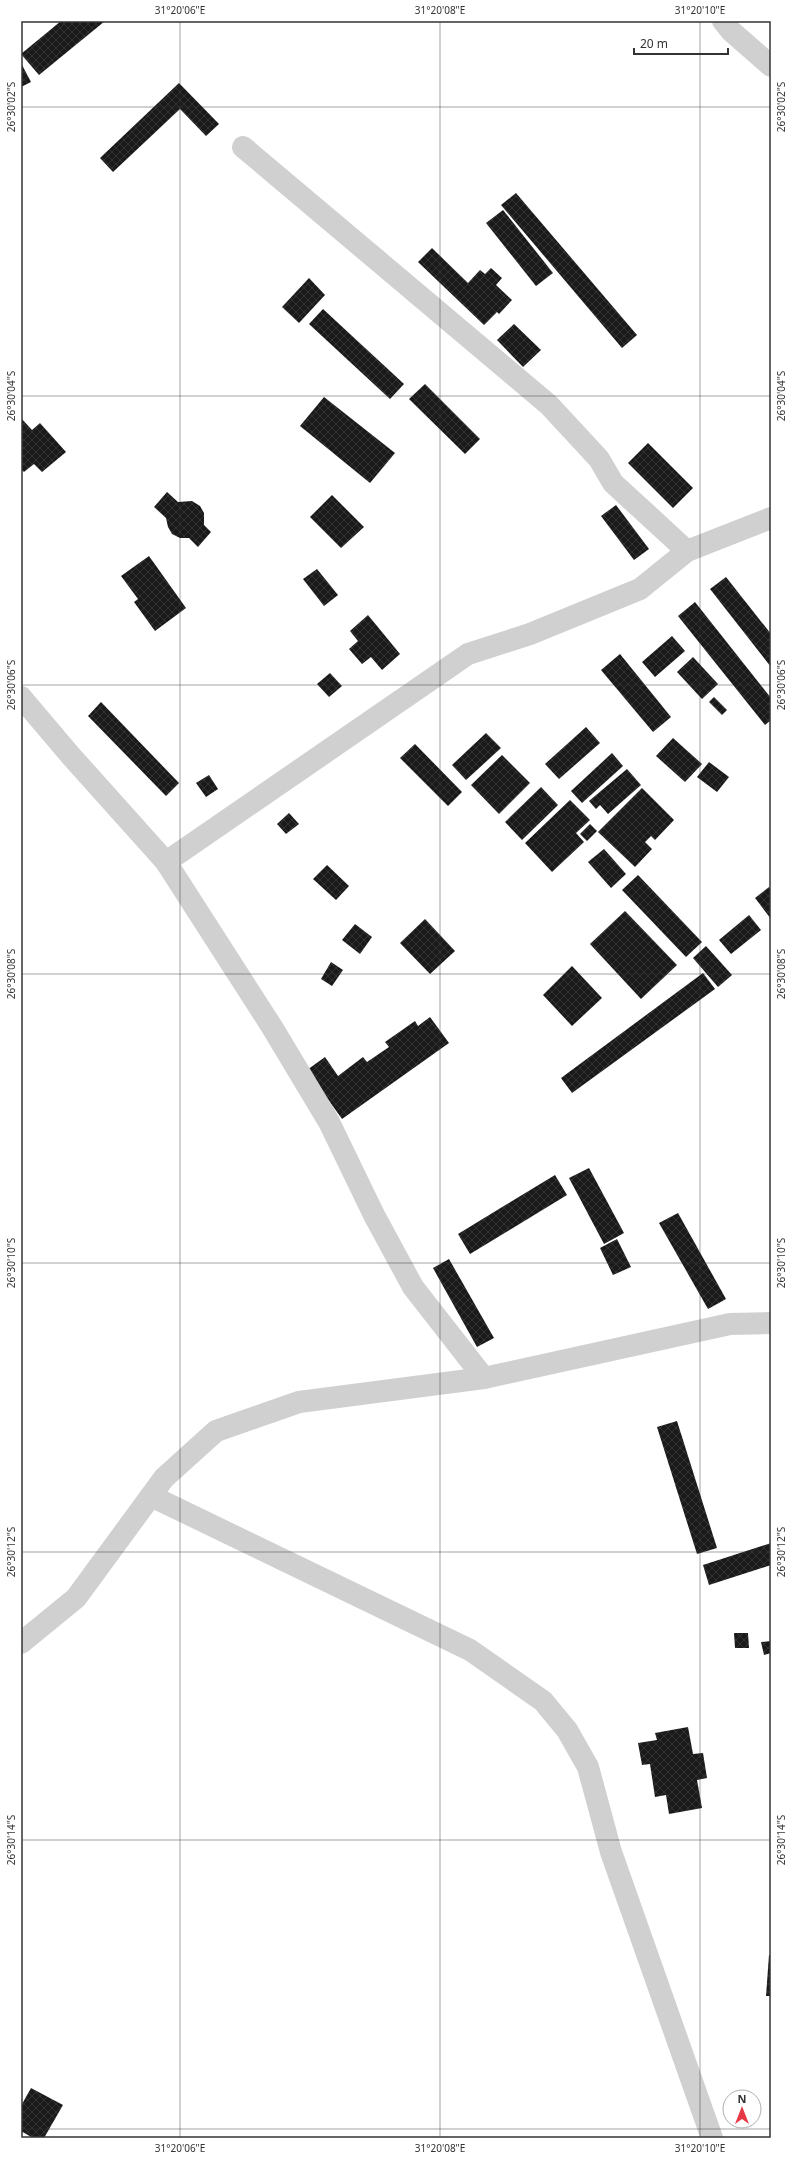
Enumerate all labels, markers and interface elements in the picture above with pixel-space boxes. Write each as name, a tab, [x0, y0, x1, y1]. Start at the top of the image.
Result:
text: 31°20'06"E	[155, 3, 205, 17]
text: 31°20'08"E	[415, 3, 465, 17]
text: 31°20'10"E	[675, 3, 725, 17]
scale bar	[634, 30, 728, 56]
text: 20 m	[640, 35, 668, 52]
text: 26°30'02"S	[4, 81, 18, 132]
text: 26°30'02"S	[774, 81, 788, 132]
text: 26°30'04"S	[4, 370, 18, 421]
text: 26°30'04"S	[774, 370, 788, 421]
text: 26°30'06"S	[4, 659, 18, 710]
text: 26°30'06"S	[774, 659, 788, 710]
text: 26°30'08"S	[4, 948, 18, 999]
text: 26°30'08"S	[774, 948, 788, 999]
text: 26°30'10"S	[4, 1237, 18, 1288]
text: 26°30'10"S	[774, 1237, 788, 1288]
text: 26°30'12"S	[4, 1526, 18, 1577]
text: 26°30'12"S	[774, 1526, 788, 1577]
text: 26°30'14"S	[4, 1814, 18, 1865]
text: 26°30'14"S	[774, 1814, 788, 1865]
north arrow	[722, 2089, 762, 2129]
text: N	[738, 2091, 746, 2106]
text: 31°20'06"E	[155, 2141, 205, 2155]
text: 31°20'08"E	[415, 2141, 465, 2155]
text: 31°20'10"E	[675, 2141, 725, 2155]

